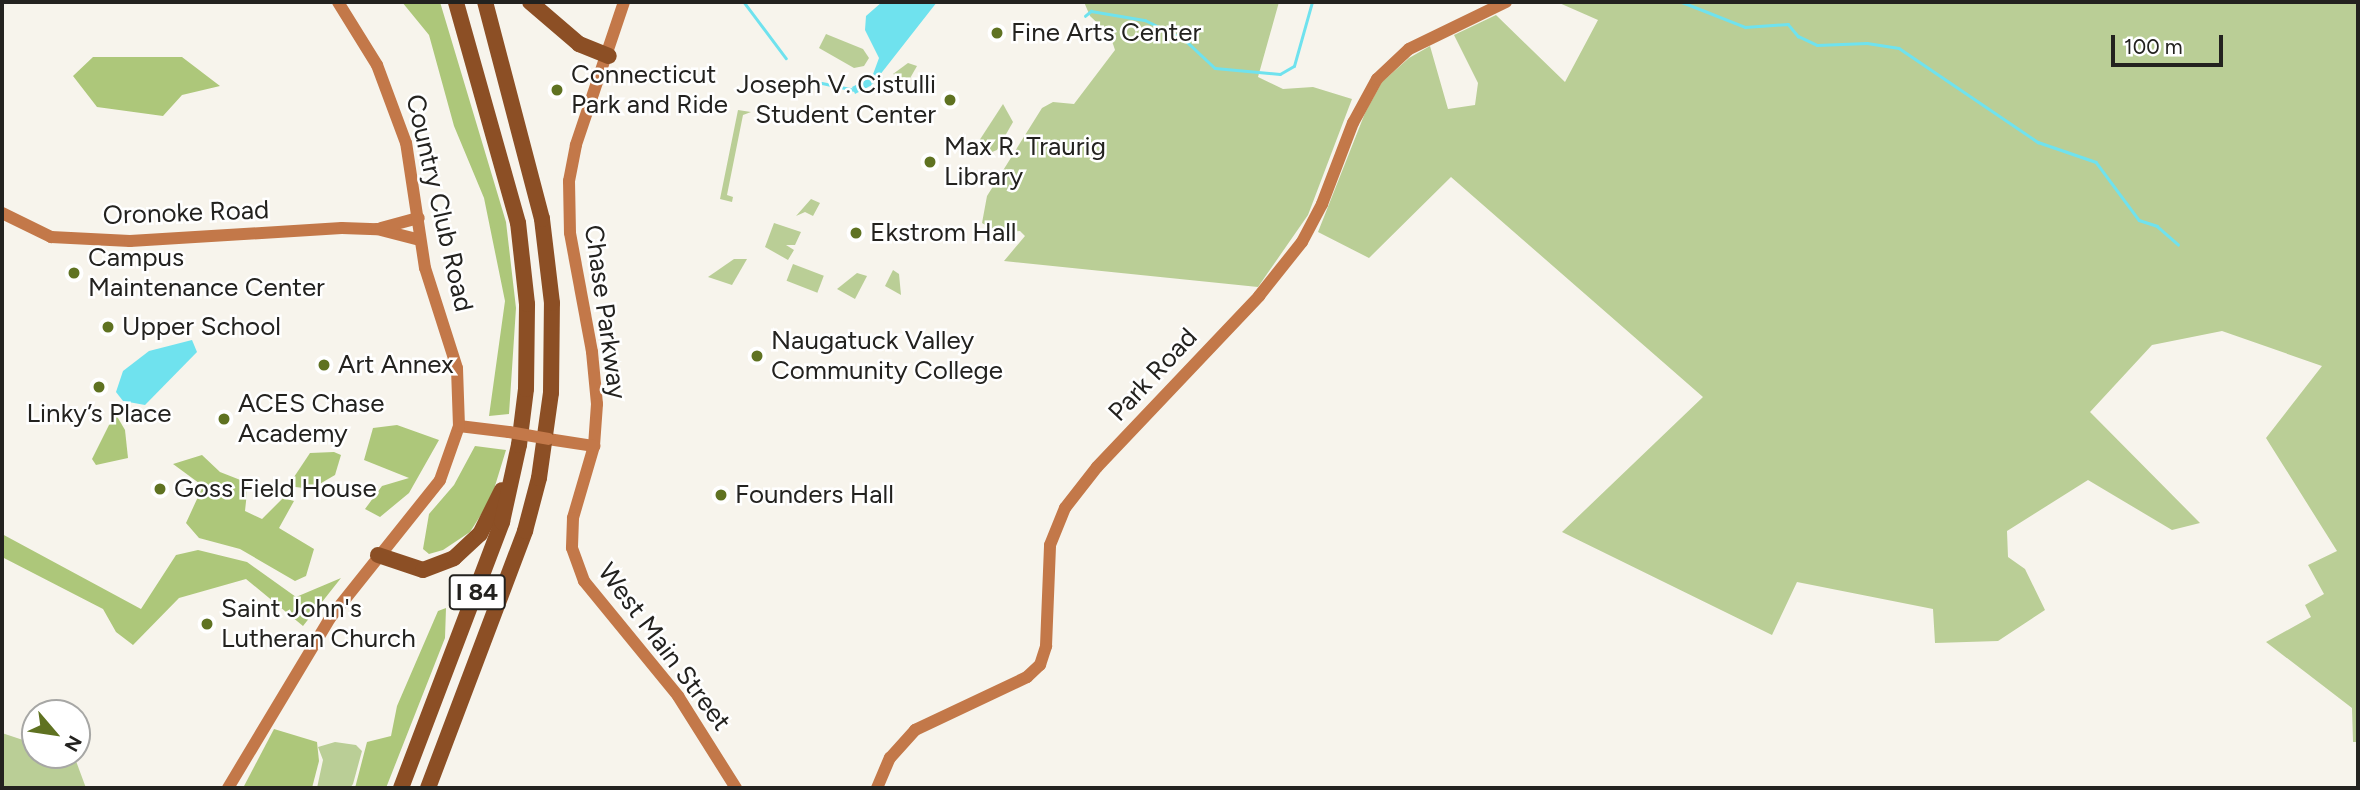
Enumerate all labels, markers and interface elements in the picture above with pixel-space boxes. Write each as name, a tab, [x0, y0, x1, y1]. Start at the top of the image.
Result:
place label: Fine Arts Center	[1011, 17, 1201, 49]
scale bar	[2115, 21, 2227, 65]
marker: Fine Arts Center	[989, 25, 1005, 41]
text: 100 m	[2124, 34, 2183, 59]
place label: Connecticut Park and Ride	[571, 59, 728, 120]
place label: Joseph V. Cistulli Student Center	[736, 69, 936, 130]
marker: Connecticut Park and Ride	[549, 82, 565, 98]
street label: Country Club Road	[399, 91, 479, 315]
marker: Joseph V. Cistulli Student Center	[942, 92, 958, 108]
place label: Max R. Traurig Library	[944, 131, 1106, 192]
marker: Max R. Traurig Library	[922, 154, 938, 170]
street label: Oronoke Road	[102, 195, 270, 231]
place label: Ekstrom Hall	[870, 217, 1017, 249]
street label: Chase Parkway	[577, 223, 633, 401]
marker: Ekstrom Hall	[848, 225, 864, 241]
place label: Campus Maintenance Center	[88, 242, 325, 304]
marker: Campus Maintenance Center	[66, 265, 82, 281]
place label: Upper School	[122, 311, 281, 343]
marker: Upper School	[100, 319, 116, 335]
street label: Park Road	[1102, 322, 1204, 428]
place label: Naugatuck Valley Community College	[771, 325, 1003, 386]
marker: Naugatuck Valley Community College	[749, 348, 765, 364]
place label: Art Annex	[338, 349, 454, 381]
marker: Art Annex	[316, 357, 332, 373]
marker: Linky’s Place	[91, 379, 107, 395]
place label: ACES Chase Academy	[238, 388, 384, 450]
place label: Linky’s Place	[27, 398, 171, 430]
marker: ACES Chase Academy	[216, 411, 232, 427]
place label: Goss Field House	[174, 473, 377, 505]
place label: Founders Hall	[735, 479, 894, 511]
marker: Goss Field House	[152, 481, 168, 497]
marker: Founders Hall	[713, 487, 729, 503]
street label: West Main Street	[591, 557, 737, 737]
road number: I 84	[447, 572, 507, 612]
place label: Saint John's Lutheran Church	[221, 593, 416, 654]
marker: Saint John's Lutheran Church	[199, 616, 215, 632]
north arrow	[21, 699, 91, 769]
text: N	[59, 731, 87, 755]

